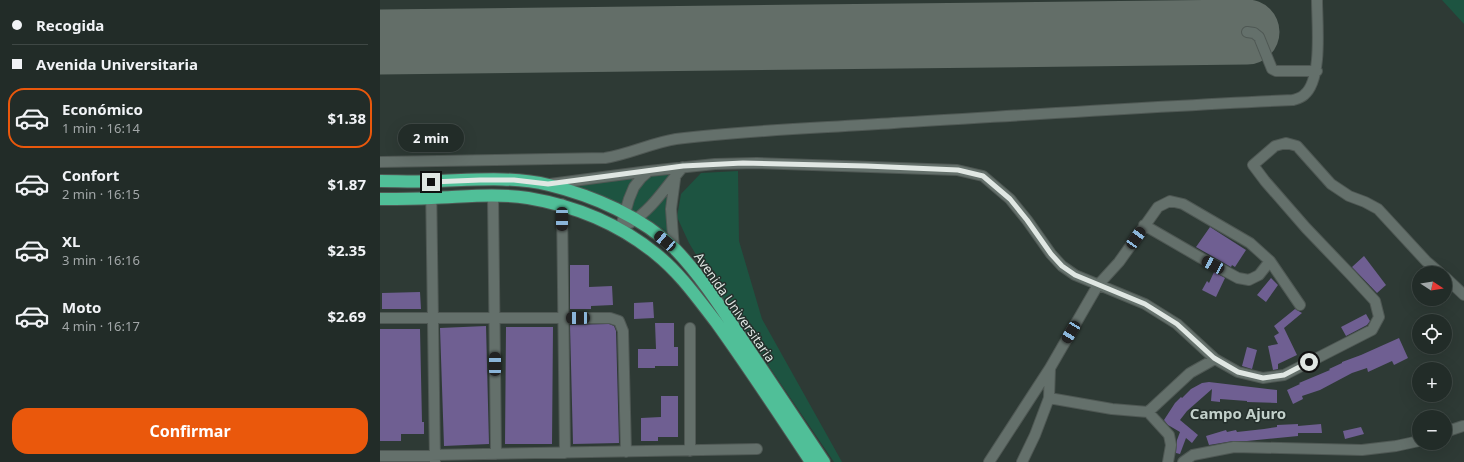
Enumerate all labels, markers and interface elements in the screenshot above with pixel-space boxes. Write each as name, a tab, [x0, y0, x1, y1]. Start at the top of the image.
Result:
text: Recogida	[36, 15, 104, 35]
text: Avenida Universitaria	[36, 54, 198, 74]
text: Económico	[62, 99, 143, 119]
icon: car	[14, 100, 50, 136]
text: $1.38	[327, 108, 366, 128]
text: 1 min · 16:14	[62, 119, 140, 137]
callout: 2 min	[398, 124, 464, 152]
text: 2 min	[413, 129, 449, 147]
text: Confort	[62, 165, 119, 185]
icon: car	[14, 166, 50, 202]
route end	[422, 173, 440, 191]
text: $1.87	[327, 174, 366, 194]
text: 2 min · 16:15	[62, 185, 140, 203]
car	[556, 207, 568, 231]
car	[1124, 225, 1148, 251]
car	[652, 229, 678, 253]
text: XL	[62, 231, 80, 251]
icon: car	[14, 232, 50, 268]
text: $2.35	[327, 240, 366, 260]
street label: Avenida Universitaria	[690, 249, 780, 365]
text: 3 min · 16:16	[62, 251, 140, 269]
car	[1200, 254, 1226, 276]
north arrow	[1412, 266, 1452, 306]
map controls	[1412, 266, 1452, 450]
text: Moto	[62, 297, 101, 317]
icon: car	[14, 298, 50, 334]
text: $2.69	[327, 306, 366, 326]
car	[566, 312, 590, 324]
button: locate	[1412, 314, 1452, 354]
text: 4 min · 16:17	[62, 317, 140, 335]
car	[1060, 319, 1082, 345]
car	[489, 352, 501, 376]
route start	[1300, 353, 1318, 371]
button: +	[1412, 362, 1452, 402]
district label: Campo Ajuro	[1190, 403, 1286, 423]
button: Confirmar	[12, 408, 368, 454]
button: −	[1412, 410, 1452, 450]

